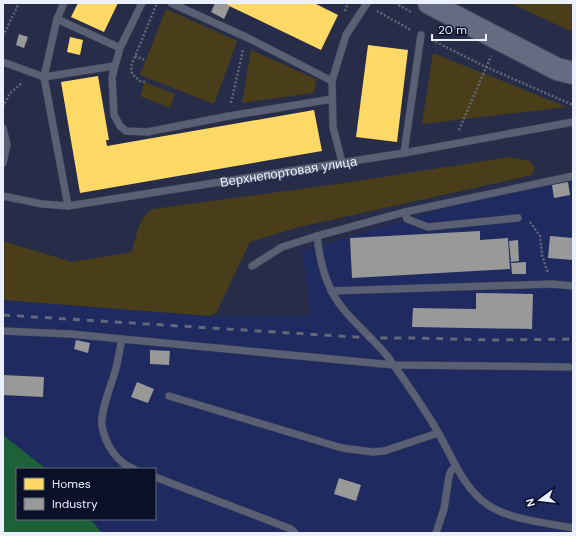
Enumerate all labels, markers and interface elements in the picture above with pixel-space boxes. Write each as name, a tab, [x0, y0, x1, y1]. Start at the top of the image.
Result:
scale bar	[432, 16, 486, 42]
text: 20 m	[438, 22, 467, 38]
street label: Верхнепортовая улица	[219, 152, 359, 190]
legend	[16, 468, 156, 520]
text: Homes	[52, 476, 91, 492]
north arrow	[520, 480, 560, 520]
text: Industry	[52, 496, 98, 512]
text: N	[523, 497, 538, 508]

